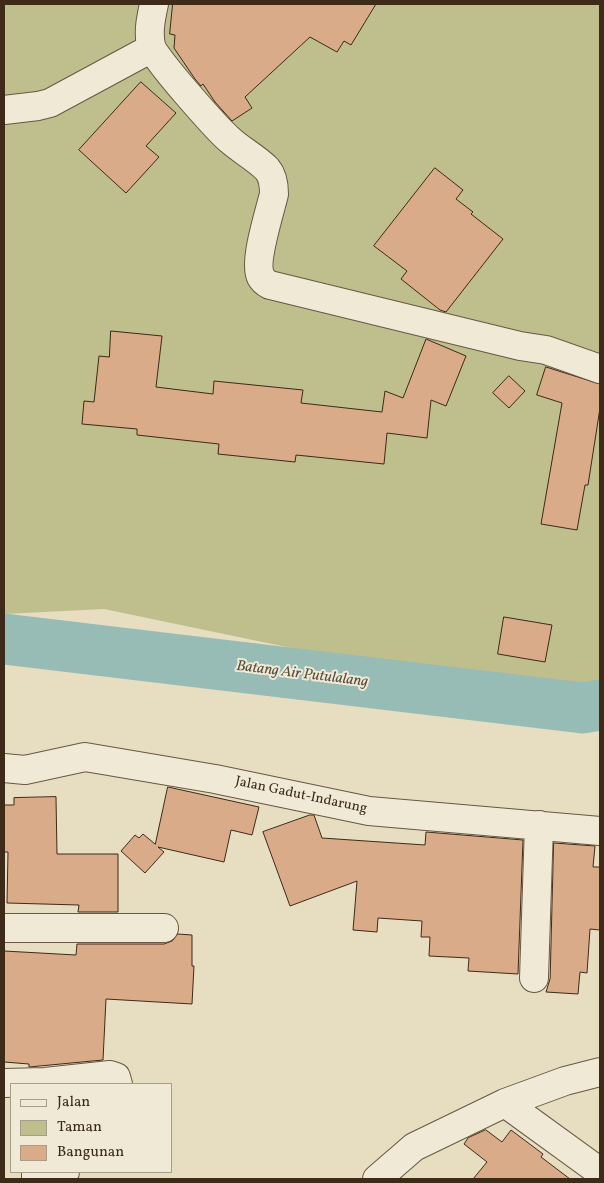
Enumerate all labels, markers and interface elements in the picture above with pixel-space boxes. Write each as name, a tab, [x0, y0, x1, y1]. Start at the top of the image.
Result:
water label: Batang Air Putulalang	[235, 658, 369, 692]
street label: Jalan Gadut-Indarung	[234, 774, 368, 818]
legend	[10, 1083, 172, 1173]
text: Jalan	[57, 1092, 90, 1113]
text: Taman	[57, 1117, 102, 1138]
text: Bangunan	[57, 1142, 124, 1163]

